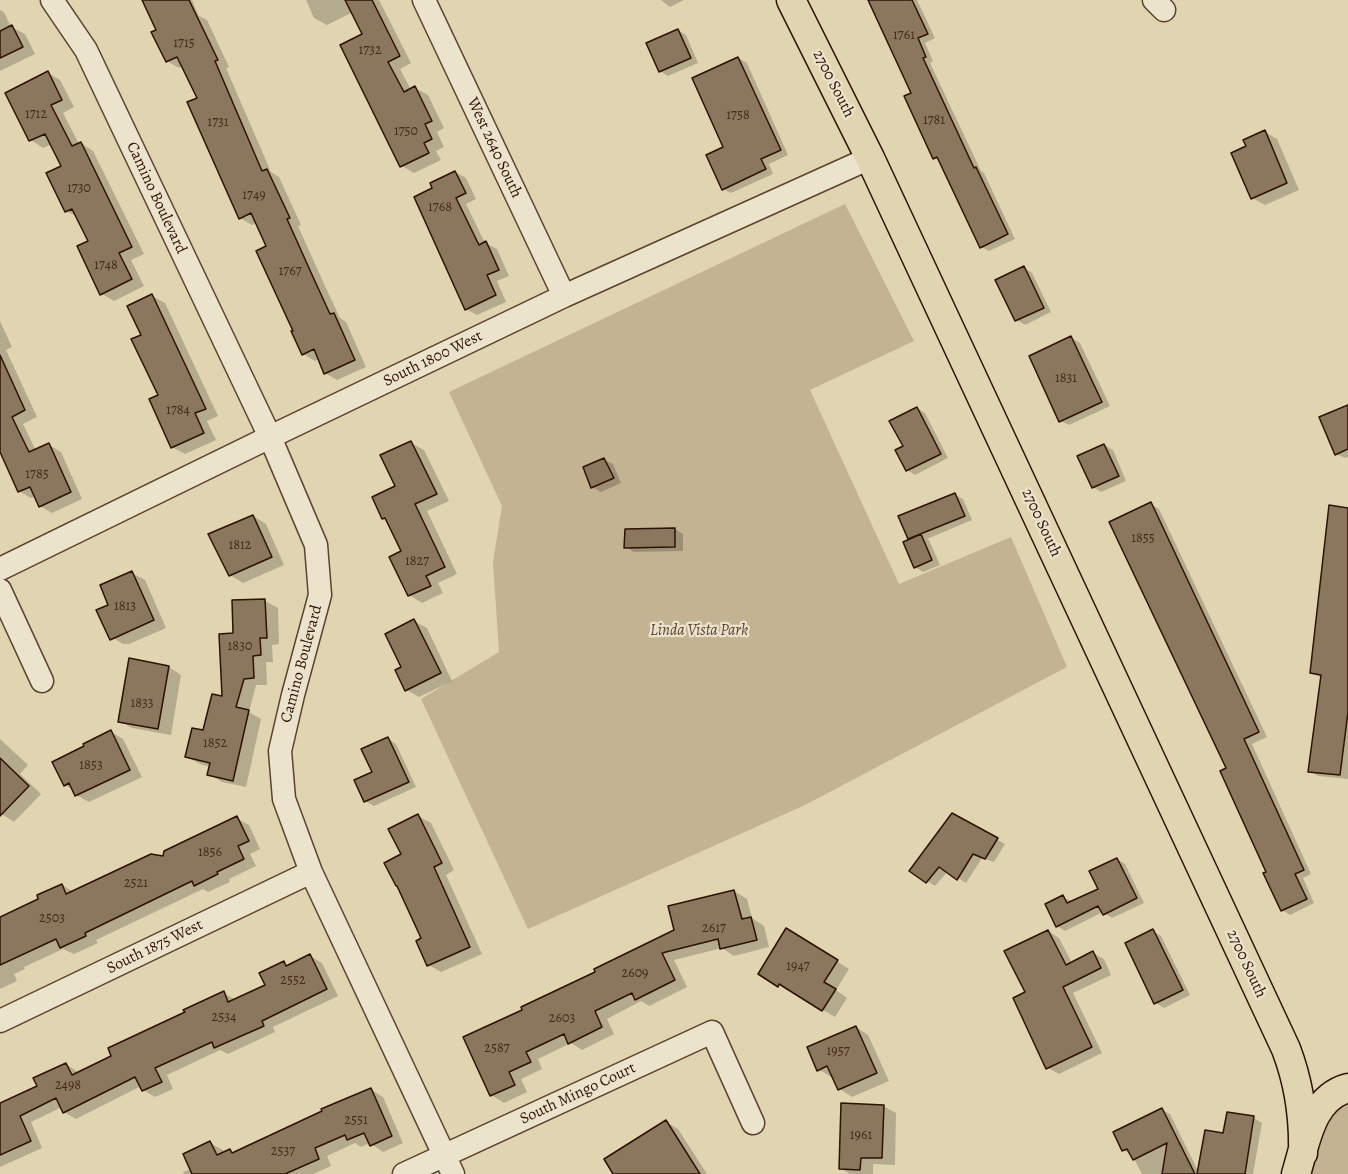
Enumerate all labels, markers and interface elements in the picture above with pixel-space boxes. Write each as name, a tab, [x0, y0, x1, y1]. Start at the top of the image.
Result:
house number: 1761	[893, 28, 915, 44]
house number: 1715	[173, 36, 195, 52]
house number: 1732	[358, 43, 382, 59]
street label: 2700 South	[808, 47, 858, 121]
street label: West 2640 South	[462, 95, 526, 201]
house number: 1712	[25, 107, 47, 123]
house number: 1758	[726, 108, 750, 124]
house number: 1781	[923, 113, 945, 129]
house number: 1731	[207, 115, 229, 131]
house number: 1750	[394, 124, 418, 140]
street label: Camino Boulevard	[122, 139, 190, 257]
house number: 1730	[67, 181, 91, 197]
house number: 1749	[242, 188, 266, 204]
house number: 1768	[428, 200, 452, 216]
house number: 1748	[94, 258, 118, 274]
house number: 1767	[278, 264, 302, 280]
street label: South 1800 West	[380, 327, 486, 391]
house number: 1831	[1055, 371, 1077, 387]
house number: 1784	[166, 403, 190, 419]
house number: 1785	[25, 467, 49, 483]
street label: 2700 South	[1017, 486, 1065, 560]
house number: 1855	[1131, 531, 1155, 547]
house number: 1812	[228, 538, 252, 554]
house number: 1827	[405, 554, 429, 570]
house number: 1813	[114, 599, 136, 615]
street label: Camino Boulevard	[277, 603, 327, 725]
park label: Linda Vista Park	[650, 621, 748, 641]
house number: 1830	[228, 639, 252, 655]
house number: 1833	[130, 696, 154, 712]
house number: 1852	[203, 736, 227, 752]
house number: 1853	[79, 758, 103, 774]
house number: 1856	[198, 845, 222, 861]
house number: 2521	[124, 876, 148, 892]
house number: 2503	[39, 911, 65, 927]
street label: South 1875 West	[104, 915, 206, 979]
house number: 2617	[702, 921, 726, 937]
street label: 2700 South	[1222, 927, 1270, 1001]
house number: 1947	[786, 959, 810, 975]
house number: 2609	[622, 966, 648, 982]
house number: 2552	[280, 973, 306, 989]
house number: 2534	[212, 1010, 236, 1026]
house number: 2603	[549, 1011, 575, 1027]
house number: 2587	[484, 1041, 510, 1057]
house number: 1957	[826, 1044, 850, 1060]
street label: South Mingo Court	[517, 1059, 639, 1129]
house number: 2498	[55, 1078, 81, 1094]
house number: 2551	[344, 1113, 368, 1129]
house number: 1961	[850, 1128, 872, 1144]
house number: 2537	[271, 1144, 295, 1160]

